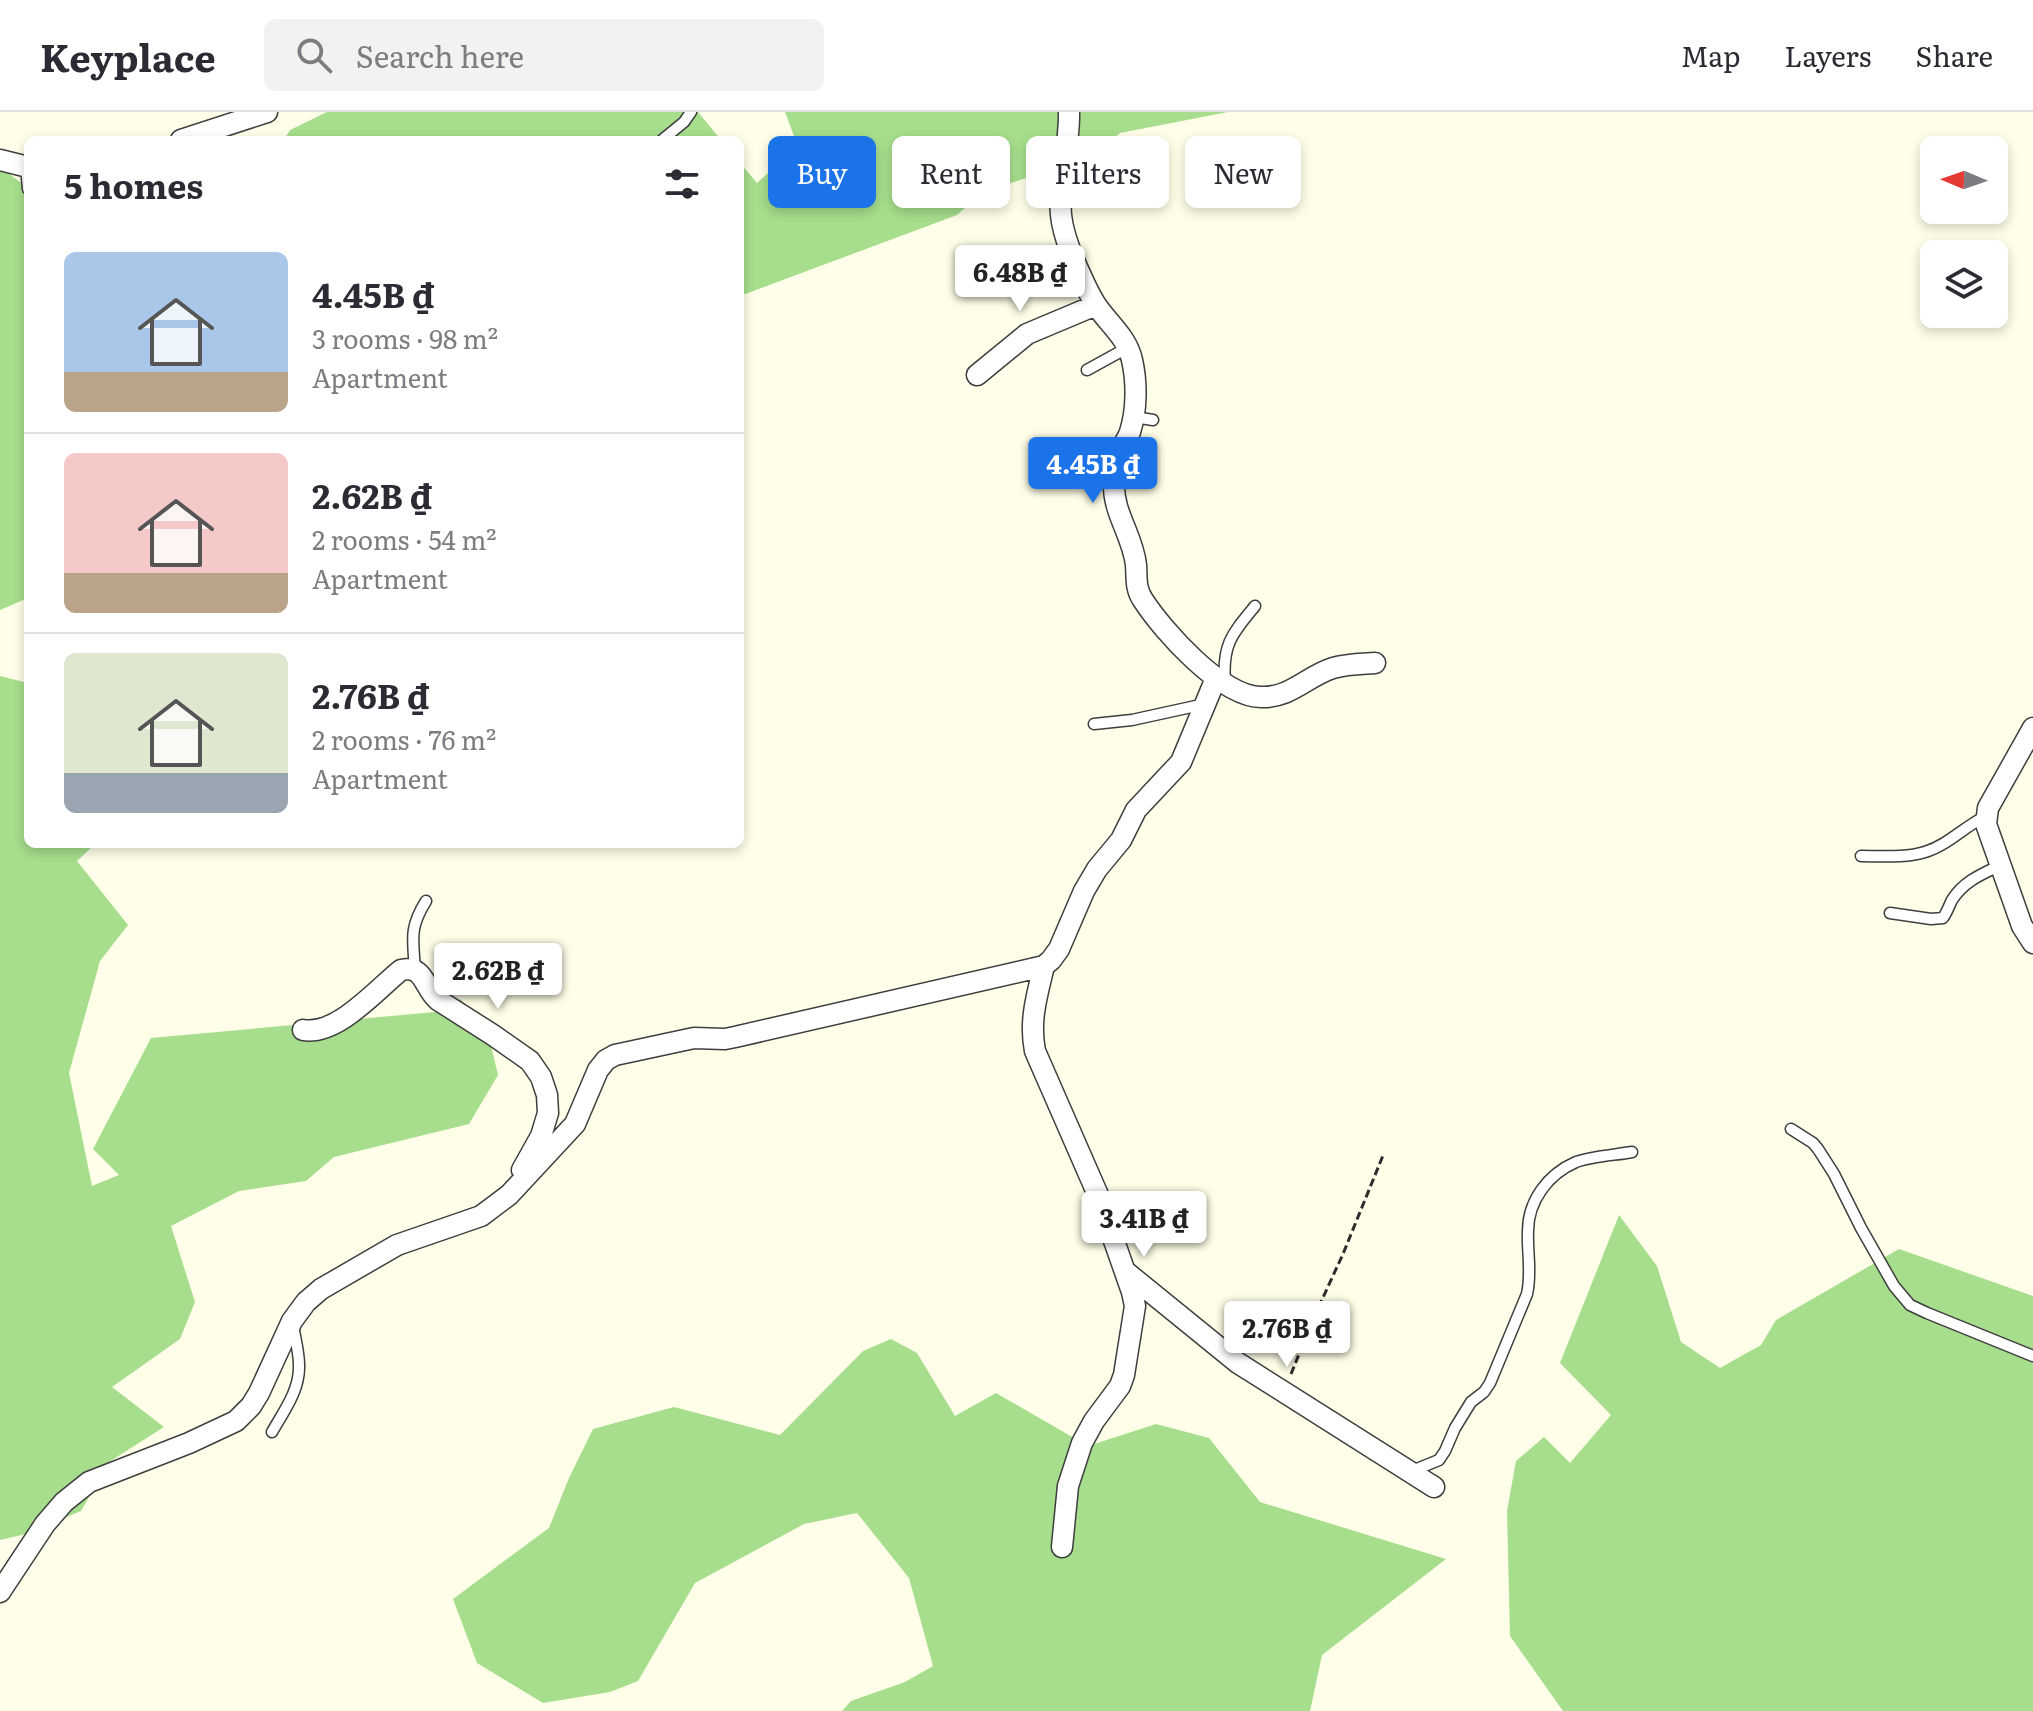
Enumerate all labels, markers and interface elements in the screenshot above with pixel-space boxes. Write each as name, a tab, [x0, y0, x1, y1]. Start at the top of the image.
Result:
search box	[264, 19, 824, 91]
text: Keyplace	[40, 27, 216, 84]
icon: search	[292, 33, 336, 77]
text: Search here	[356, 33, 524, 77]
text: Map	[1681, 34, 1740, 76]
text: Layers	[1784, 34, 1871, 76]
text: Share	[1915, 34, 1993, 76]
chip: Buy	[768, 136, 876, 208]
chip: Rent	[892, 136, 1010, 208]
chip: Filters	[1026, 136, 1169, 208]
chip: New	[1185, 136, 1301, 208]
north arrow	[1920, 136, 2008, 224]
map controls	[1920, 136, 2008, 328]
text: 5 homes	[64, 159, 203, 209]
icon: filters	[660, 162, 704, 206]
button: layers	[1920, 240, 2008, 328]
pin: 6.48B ₫	[946, 245, 1094, 313]
text: 6.48B ₫	[973, 251, 1067, 290]
text: 4.45B ₫	[312, 268, 434, 318]
icon: home	[128, 284, 224, 380]
text: 3 rooms · 98 m²	[312, 318, 498, 357]
text: Apartment	[312, 357, 448, 396]
pin: 4.45B ₫	[1019, 437, 1167, 505]
text: 4.45B ₫	[1046, 443, 1140, 482]
text: 2.62B ₫	[312, 469, 432, 519]
icon: home	[128, 485, 224, 581]
text: 2 rooms · 54 m²	[312, 519, 497, 558]
text: Apartment	[312, 558, 448, 597]
text: 2.76B ₫	[312, 669, 429, 719]
icon: home	[128, 685, 224, 781]
text: 2 rooms · 76 m²	[312, 719, 496, 758]
text: Apartment	[312, 758, 448, 797]
pin: 2.62B ₫	[424, 943, 572, 1011]
text: 2.62B ₫	[452, 949, 544, 988]
pin: 3.41B ₫	[1070, 1191, 1218, 1259]
text: 3.41B ₫	[1100, 1197, 1188, 1236]
pin: 2.76B ₫	[1213, 1301, 1361, 1369]
text: 2.76B ₫	[1242, 1307, 1332, 1346]

